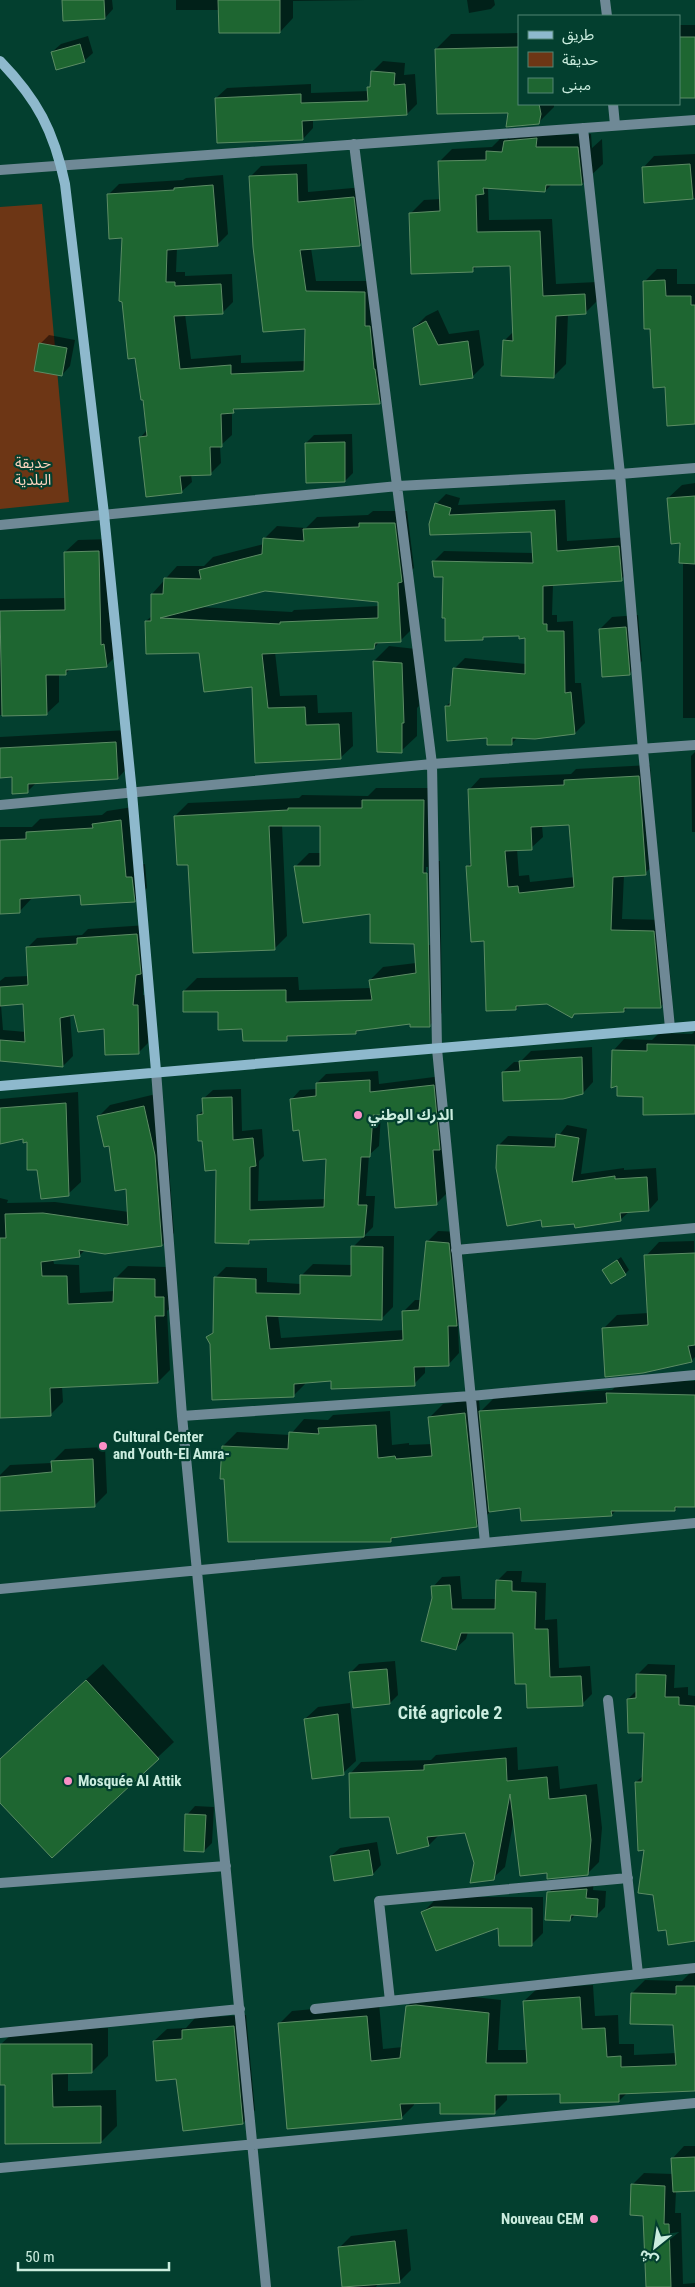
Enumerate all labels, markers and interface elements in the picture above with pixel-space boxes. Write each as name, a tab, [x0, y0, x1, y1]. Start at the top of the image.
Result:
legend	[518, 15, 680, 105]
text: طريق	[562, 26, 594, 45]
text: حديقة	[562, 51, 598, 69]
text: مبنى	[562, 76, 591, 94]
park label: حديقة البلدية	[15, 454, 51, 489]
place label: الدرك الوطني	[368, 1106, 454, 1126]
marker: الدرك الوطني	[352, 1109, 364, 1121]
place label: Cultural Center and Youth-El Amra-	[113, 1428, 230, 1463]
marker: Cultural Center and Youth-El Amra-	[97, 1440, 109, 1452]
district label: Cité agricole 2	[398, 1702, 502, 1723]
place label: Mosquée Al Attik	[78, 1772, 182, 1790]
marker: Mosquée Al Attik	[62, 1775, 74, 1787]
place label: Nouveau CEM	[501, 2210, 584, 2228]
marker: Nouveau CEM	[588, 2213, 600, 2225]
north arrow	[630, 2222, 680, 2272]
scale bar	[18, 2240, 169, 2272]
text: ش	[636, 2247, 661, 2270]
text: 50 m	[25, 2248, 55, 2266]

